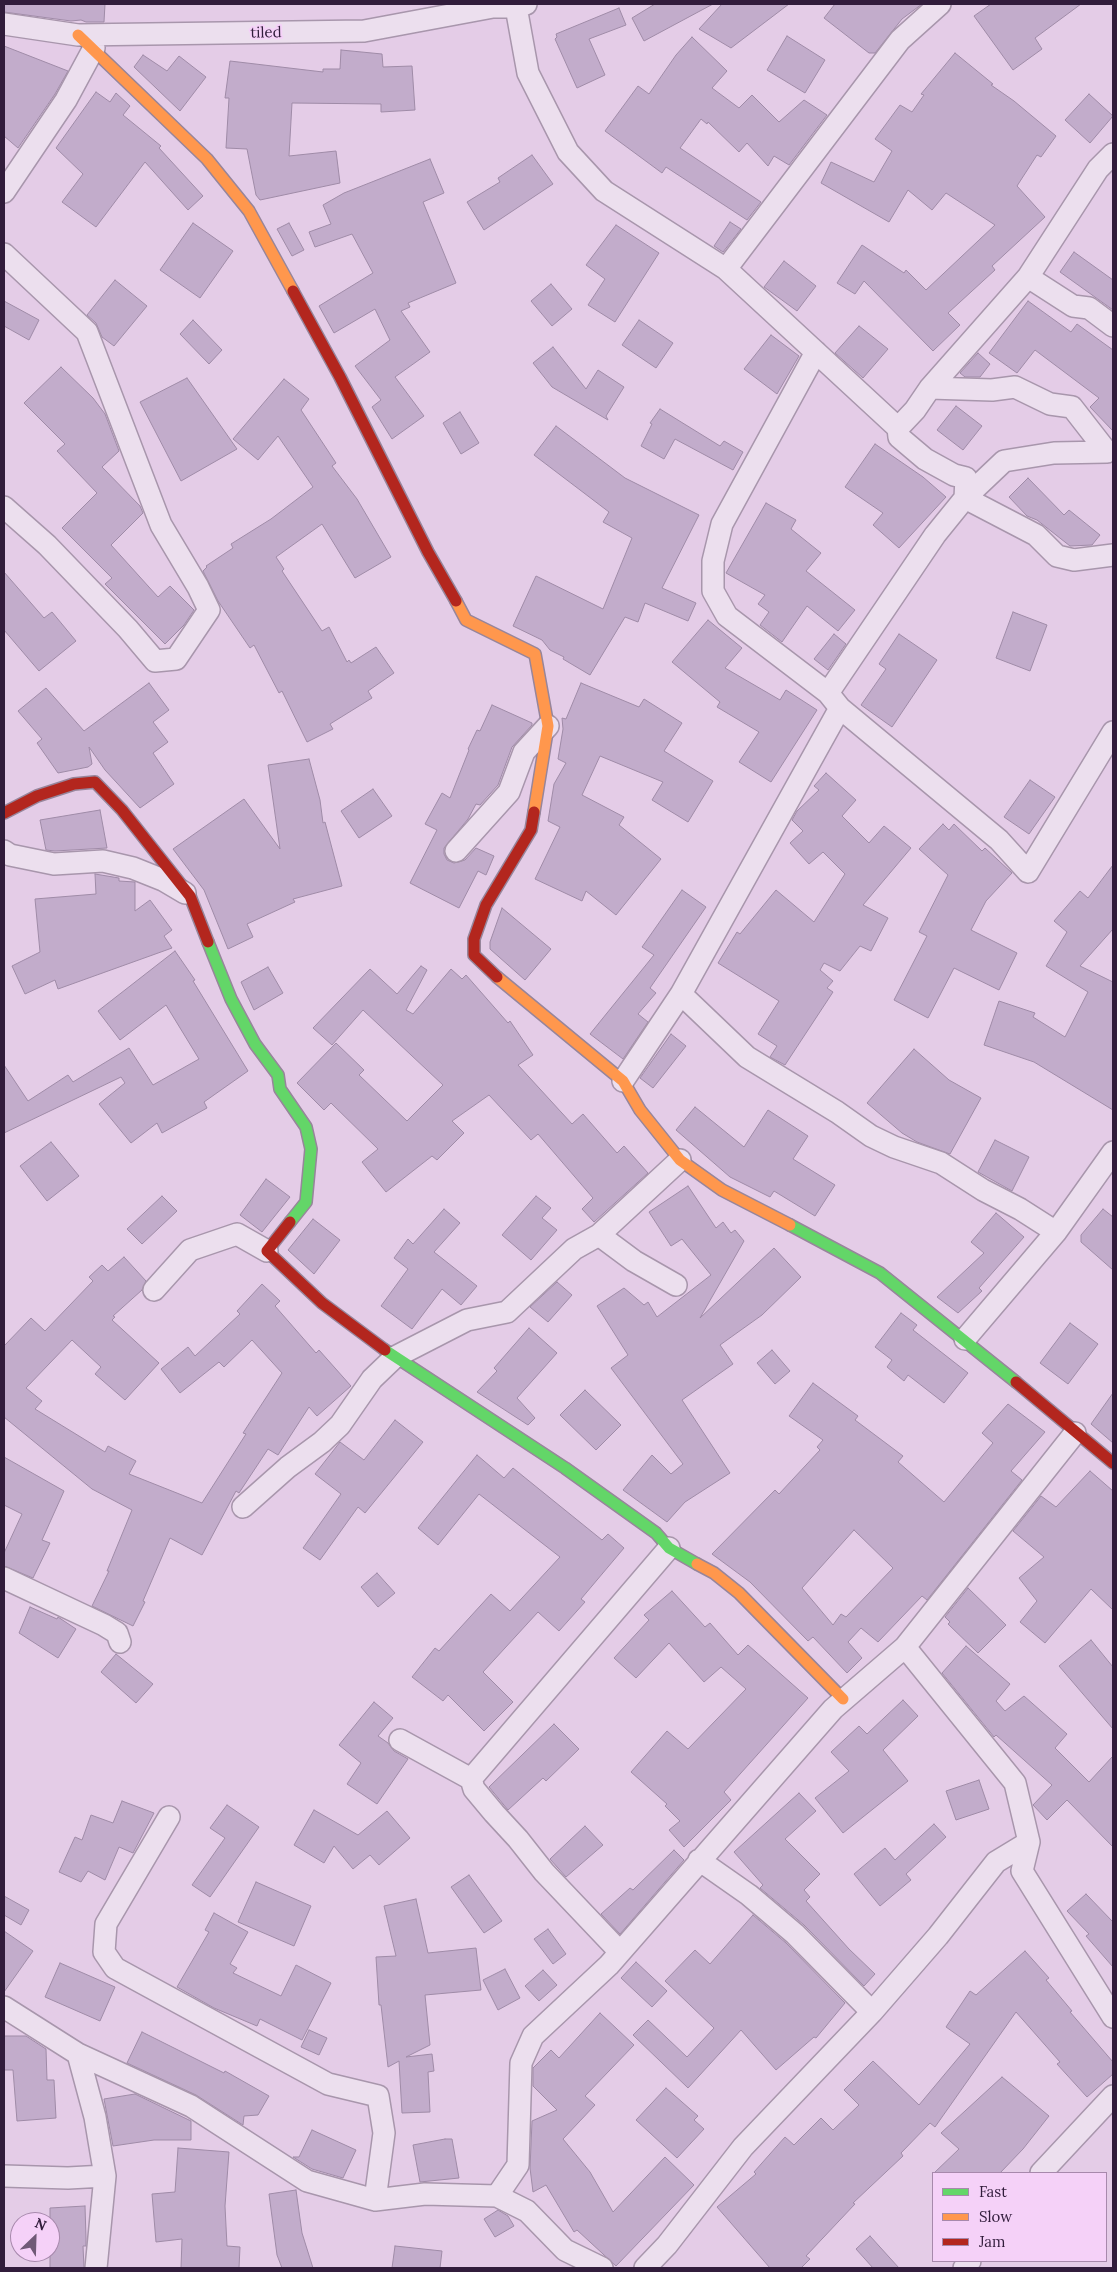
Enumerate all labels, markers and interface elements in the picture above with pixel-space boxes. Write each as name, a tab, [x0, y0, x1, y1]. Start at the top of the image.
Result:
street label: tiled	[250, 24, 282, 42]
legend	[932, 2172, 1107, 2262]
text: Fast	[979, 2182, 1007, 2201]
text: Slow	[979, 2207, 1012, 2226]
north arrow	[10, 2212, 60, 2262]
text: N	[32, 2214, 49, 2235]
text: Jam	[979, 2232, 1006, 2251]

